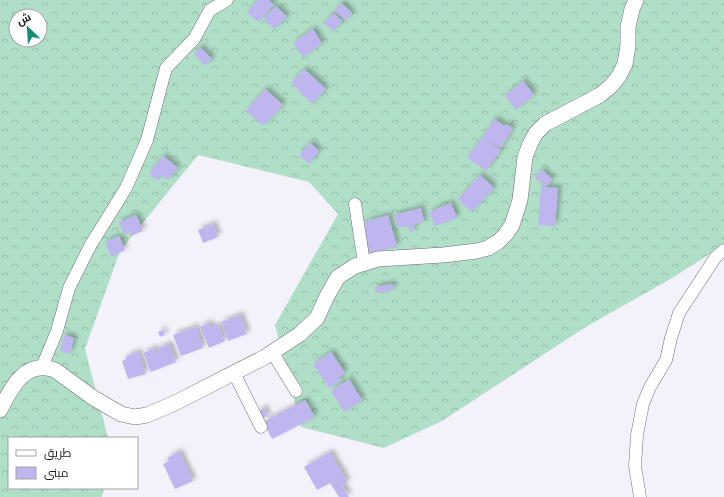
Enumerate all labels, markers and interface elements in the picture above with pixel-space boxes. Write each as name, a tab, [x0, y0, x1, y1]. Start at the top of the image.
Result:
north arrow	[8, 8, 48, 48]
text: ش	[14, 9, 34, 29]
legend	[8, 437, 138, 489]
text: طريق	[44, 444, 72, 462]
text: مبنى	[44, 464, 69, 482]

